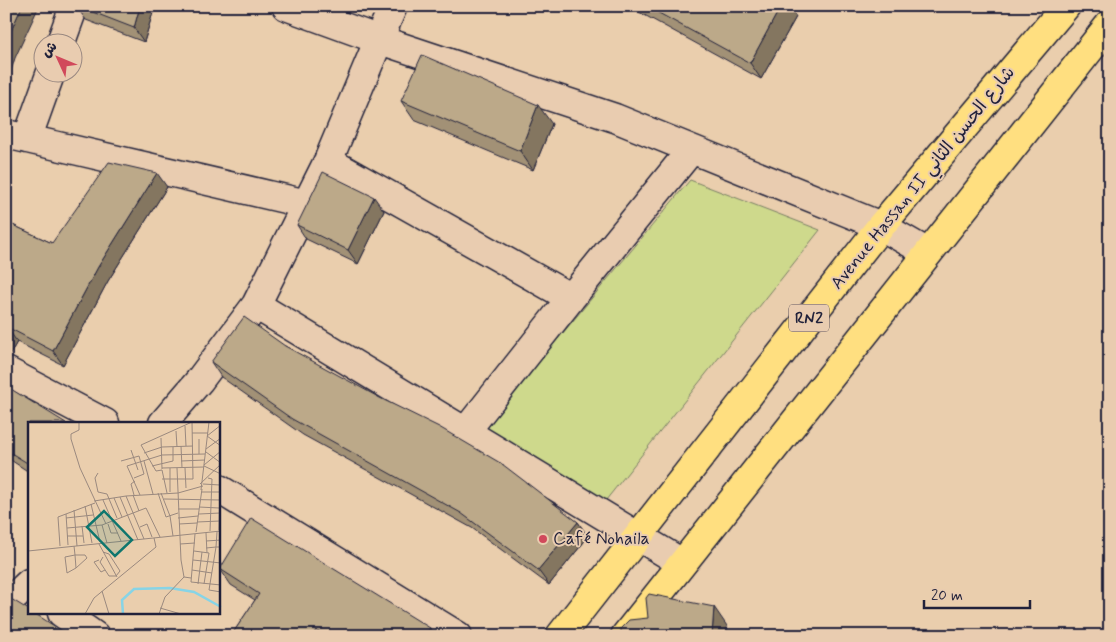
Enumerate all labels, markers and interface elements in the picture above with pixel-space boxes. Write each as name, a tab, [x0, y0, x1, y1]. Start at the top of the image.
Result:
north arrow	[32, 32, 82, 82]
text: ش	[38, 38, 61, 61]
street label: Avenue Hassan II شارع الحسن الثاني	[825, 61, 1023, 296]
road number: RN2	[789, 304, 829, 332]
inset map	[28, 422, 220, 614]
place label: Café Nohaila	[553, 527, 650, 551]
marker: Café Nohaila	[537, 533, 549, 545]
scale bar	[924, 577, 1030, 609]
text: 20 m	[931, 586, 963, 606]

